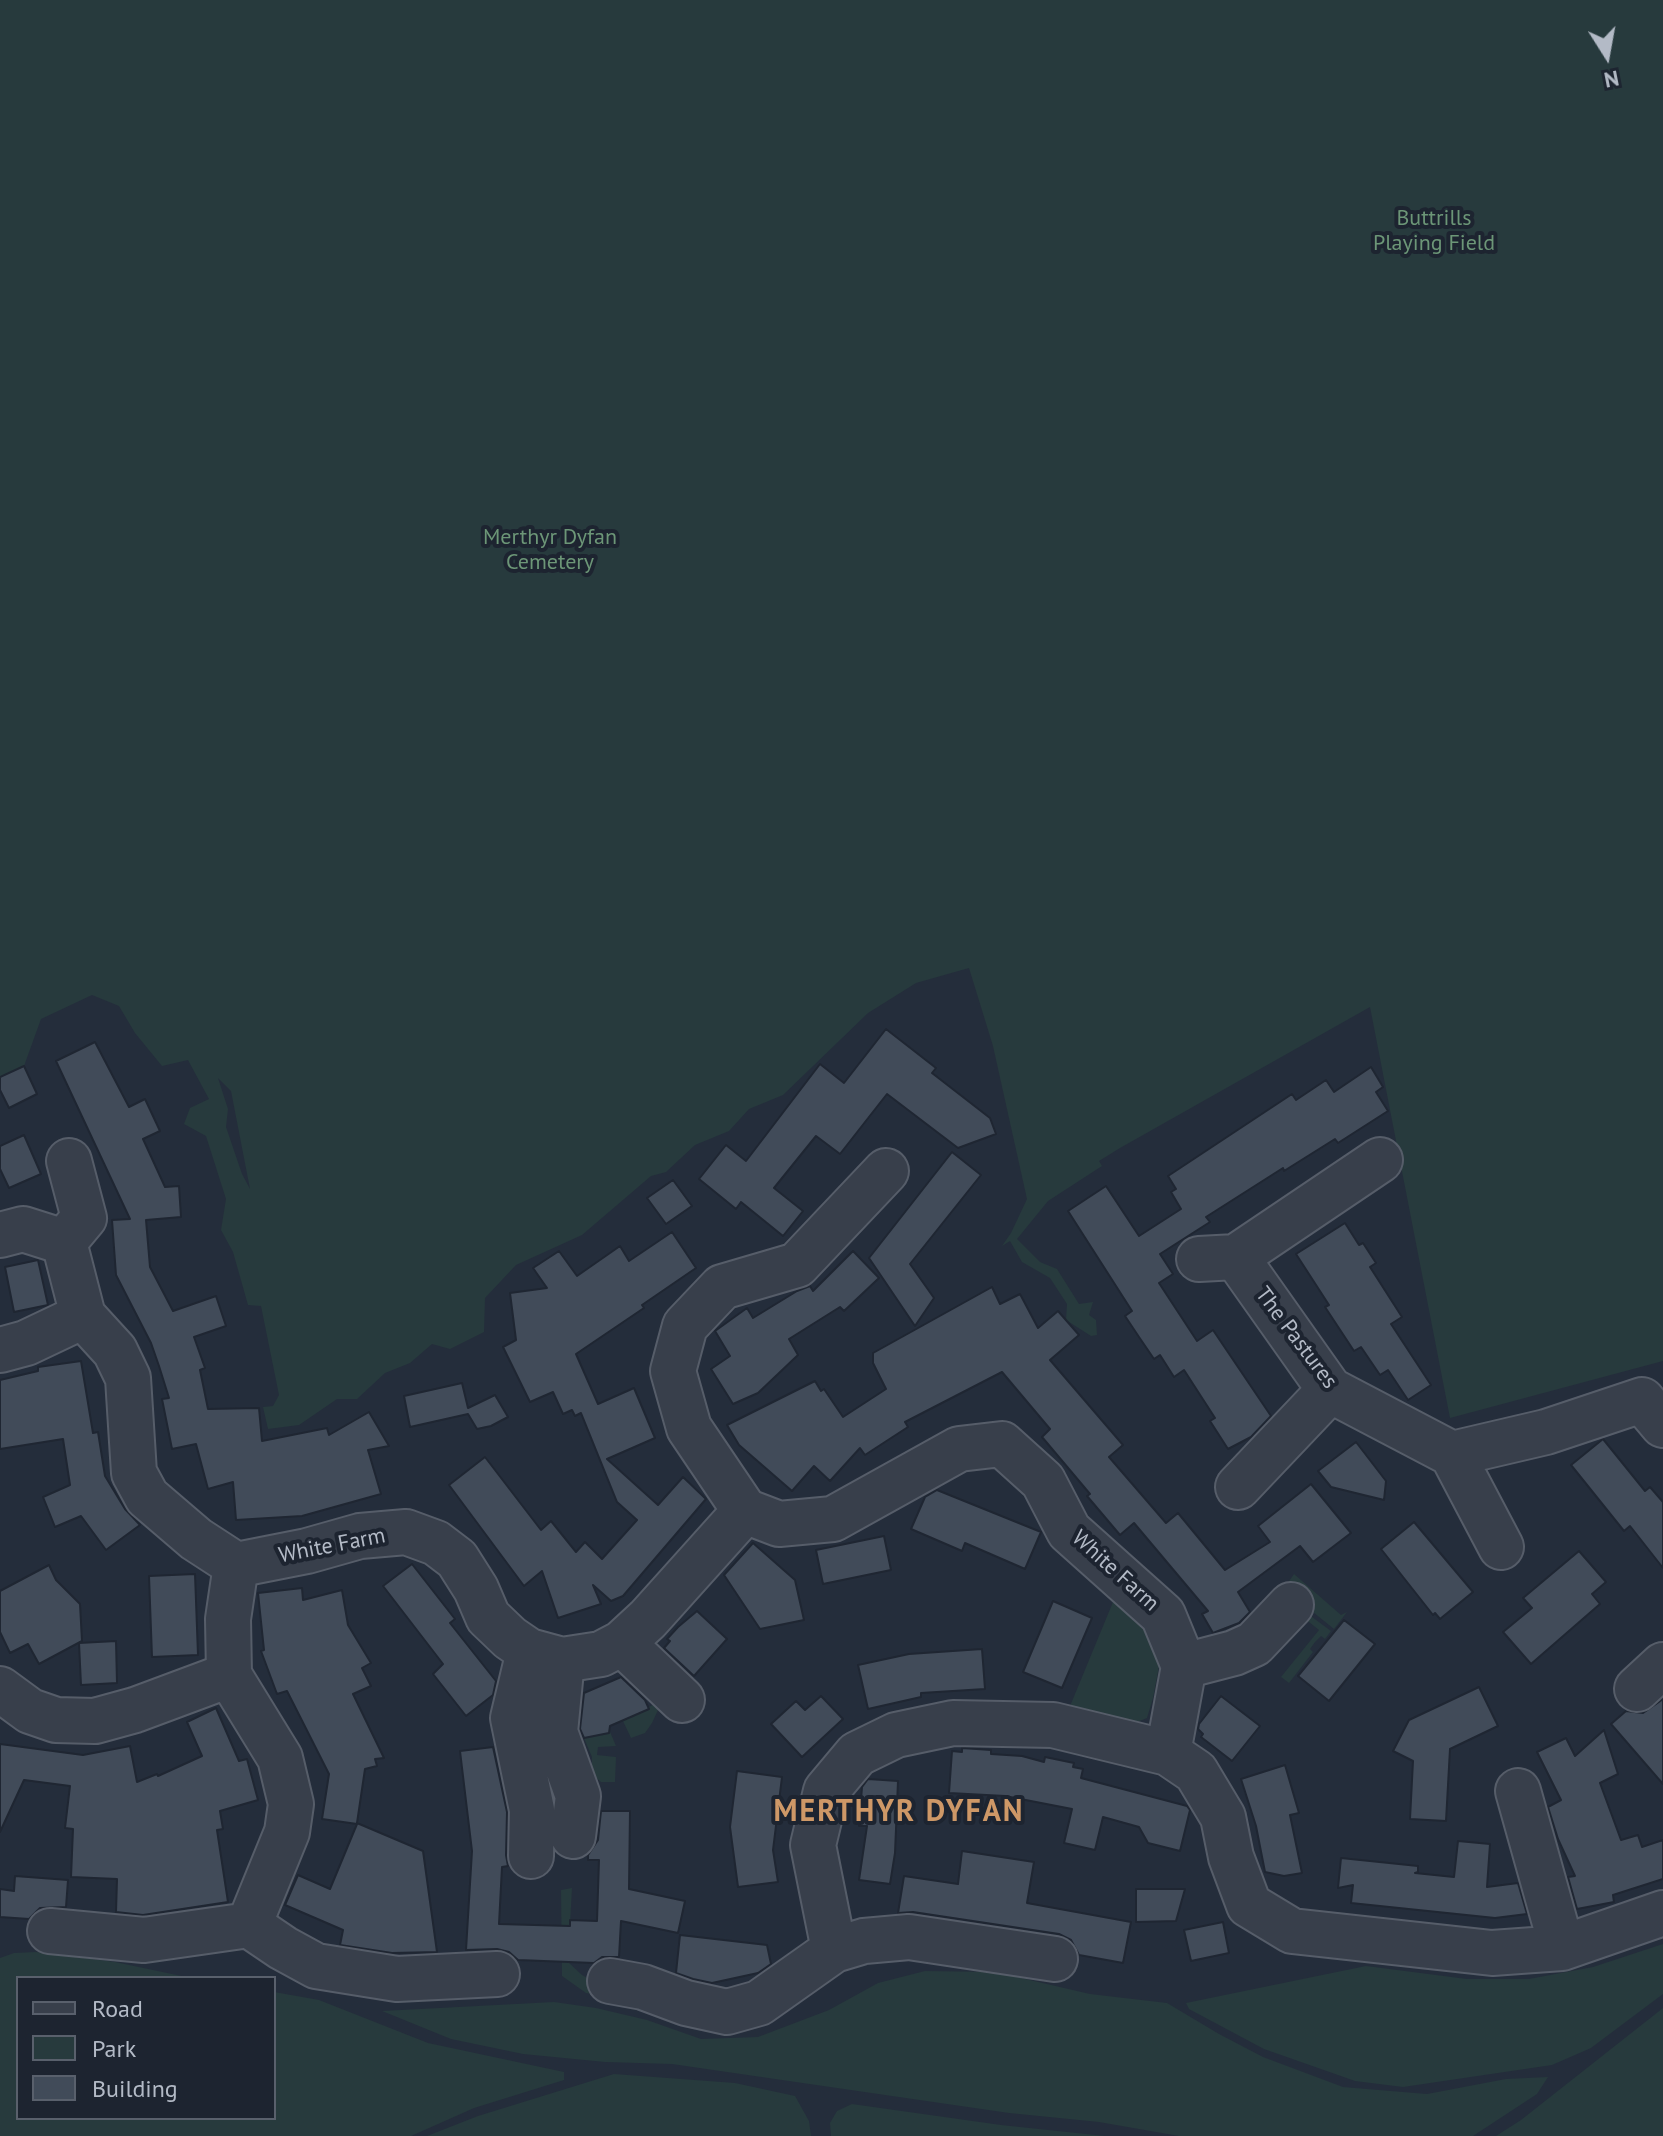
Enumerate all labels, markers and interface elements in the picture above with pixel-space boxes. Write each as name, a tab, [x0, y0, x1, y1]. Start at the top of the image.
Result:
north arrow	[1567, 16, 1647, 96]
text: N	[1602, 64, 1621, 95]
park label: Buttrills Playing Field	[1373, 206, 1495, 258]
park label: Merthyr Dyfan Cemetery	[483, 525, 617, 576]
street label: The Pastures	[1249, 1282, 1343, 1394]
street label: White Farm	[276, 1523, 388, 1569]
street label: White Farm	[1066, 1525, 1164, 1617]
district label: MERTHYR DYFAN	[773, 1794, 1025, 1830]
legend	[16, 1976, 276, 2120]
text: Road	[92, 1993, 143, 2024]
text: Park	[92, 2033, 136, 2064]
text: Building	[92, 2073, 178, 2104]

